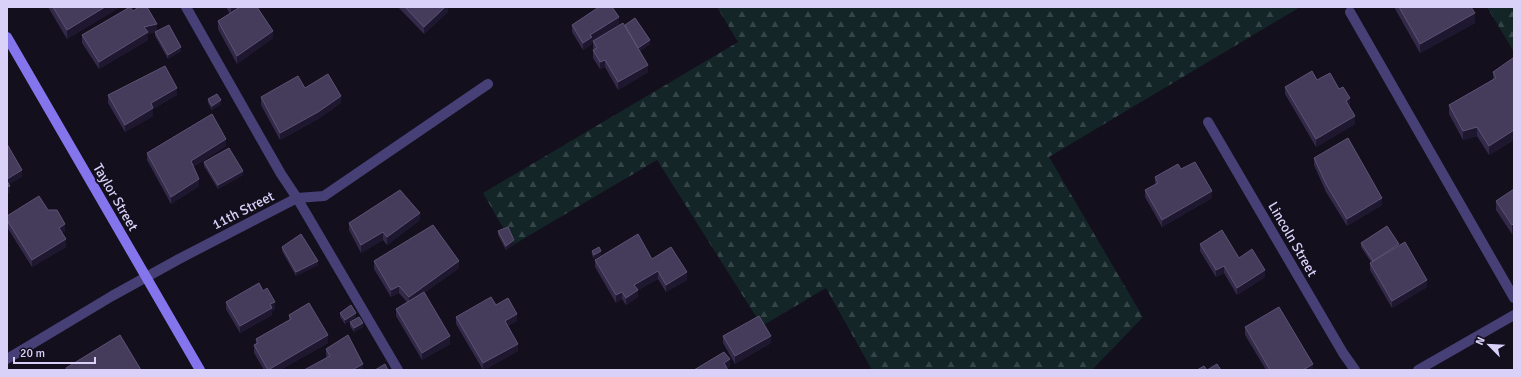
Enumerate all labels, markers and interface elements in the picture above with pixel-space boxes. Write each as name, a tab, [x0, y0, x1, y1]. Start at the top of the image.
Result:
street label: Taylor Street	[89, 160, 142, 234]
street label: 11th Street	[209, 188, 277, 233]
street label: Lincoln Street	[1264, 199, 1321, 280]
north arrow	[1469, 325, 1509, 365]
text: N	[1473, 335, 1488, 347]
scale bar	[14, 339, 95, 365]
text: 20 m	[20, 346, 45, 361]

